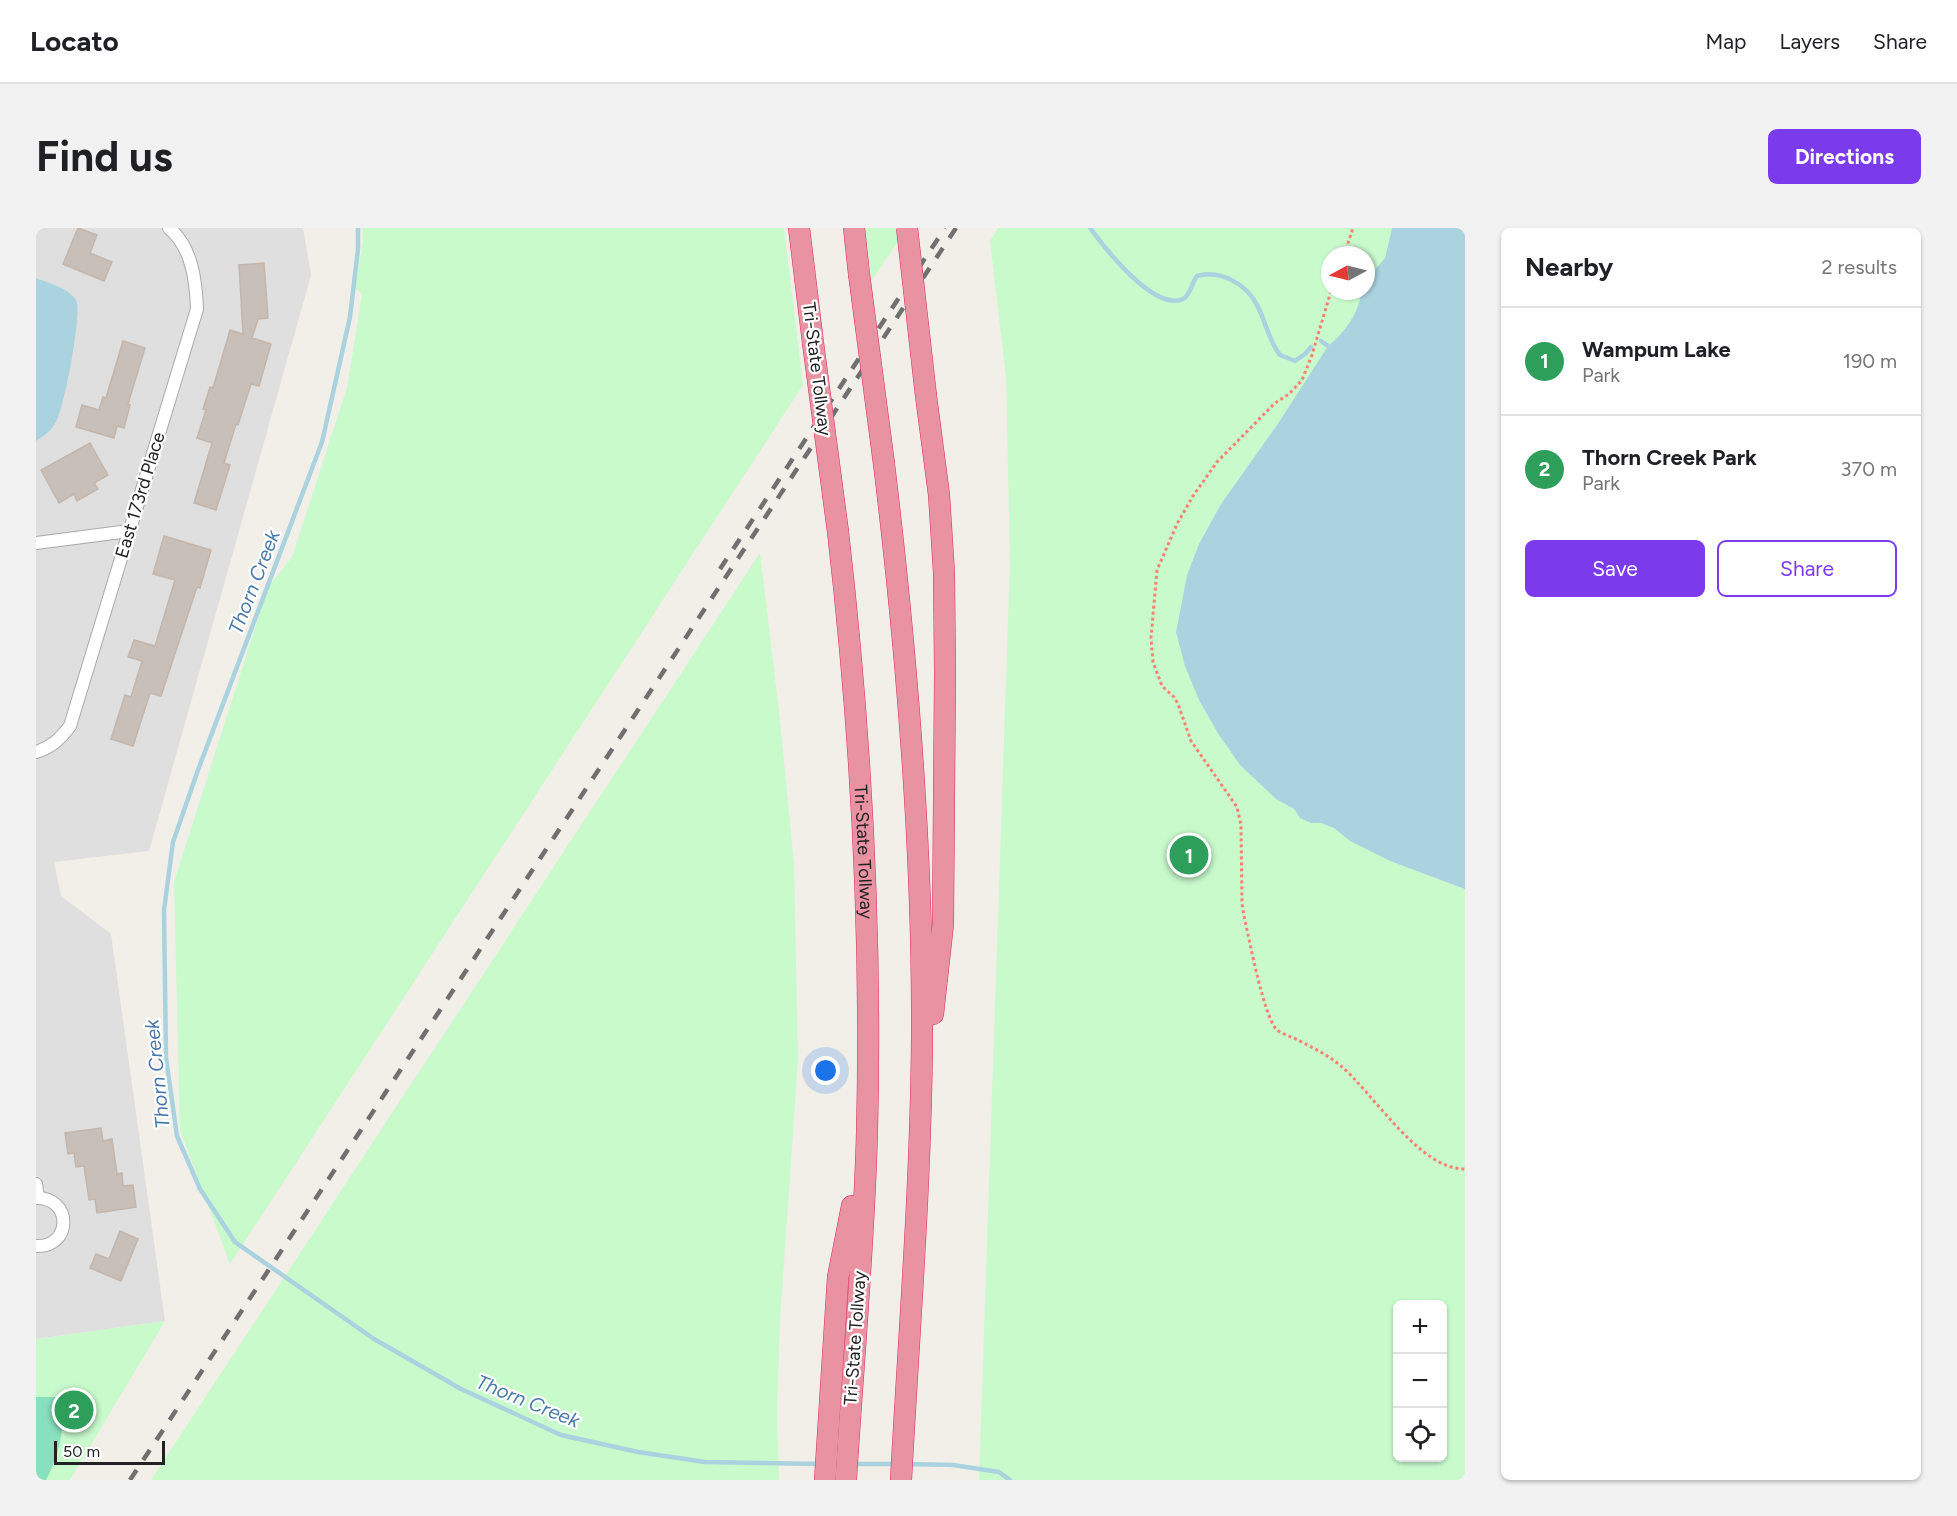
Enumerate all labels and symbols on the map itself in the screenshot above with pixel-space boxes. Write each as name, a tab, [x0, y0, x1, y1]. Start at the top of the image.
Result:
north arrow	[1321, 246, 1375, 300]
street label: Tri-State Tollway	[798, 301, 836, 438]
street label: East 173rd Place	[110, 429, 170, 561]
water label: Thorn Creek	[223, 525, 285, 637]
street label: Tri-State Tollway	[849, 784, 877, 920]
pin: 1	[1170, 832, 1208, 878]
water label: Thorn Creek	[139, 1017, 175, 1130]
your location	[811, 1056, 840, 1085]
street label: Tri-State Tollway	[839, 1270, 871, 1406]
water label: Thorn Creek	[473, 1369, 584, 1433]
pin: 2	[54, 1388, 93, 1432]
scale bar	[54, 1438, 165, 1466]

